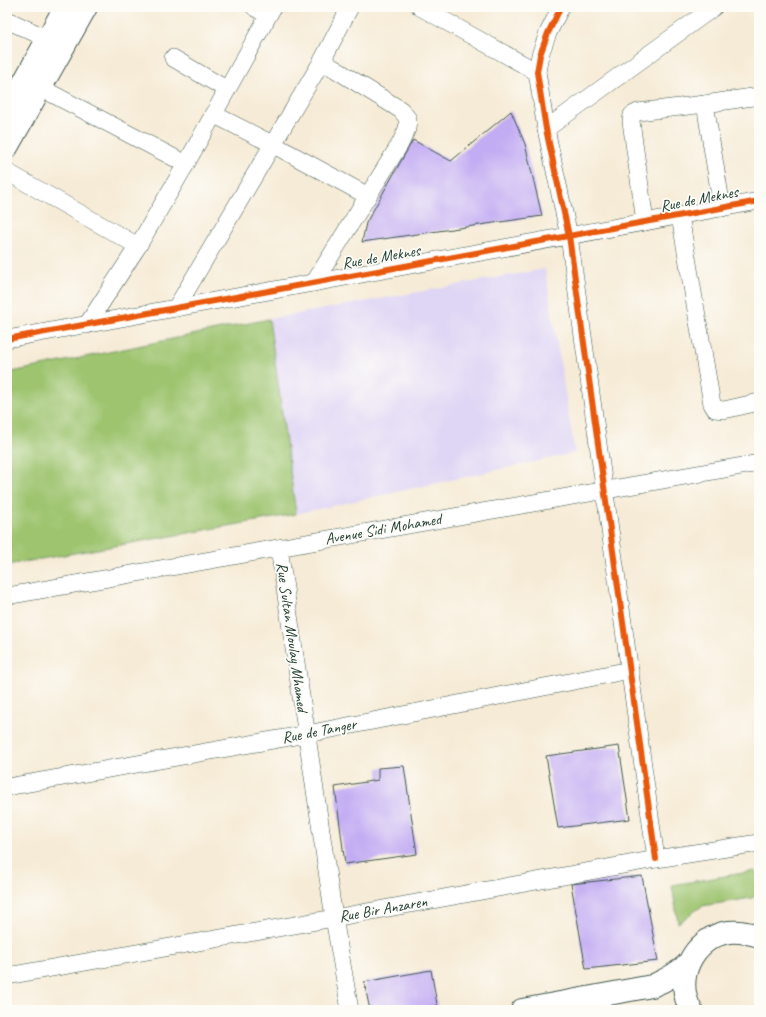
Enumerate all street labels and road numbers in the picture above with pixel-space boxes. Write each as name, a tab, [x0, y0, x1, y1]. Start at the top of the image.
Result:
street label: Rue de Meknes	[658, 181, 741, 216]
street label: Rue de Meknes	[340, 240, 423, 274]
street label: Avenue Sidi Mohamed	[323, 508, 445, 549]
street label: Rue Sultan Moulay Mhamed	[272, 561, 313, 716]
street label: Rue de Tanger	[280, 714, 360, 748]
street label: Rue Bir Anzaren	[337, 891, 430, 927]

